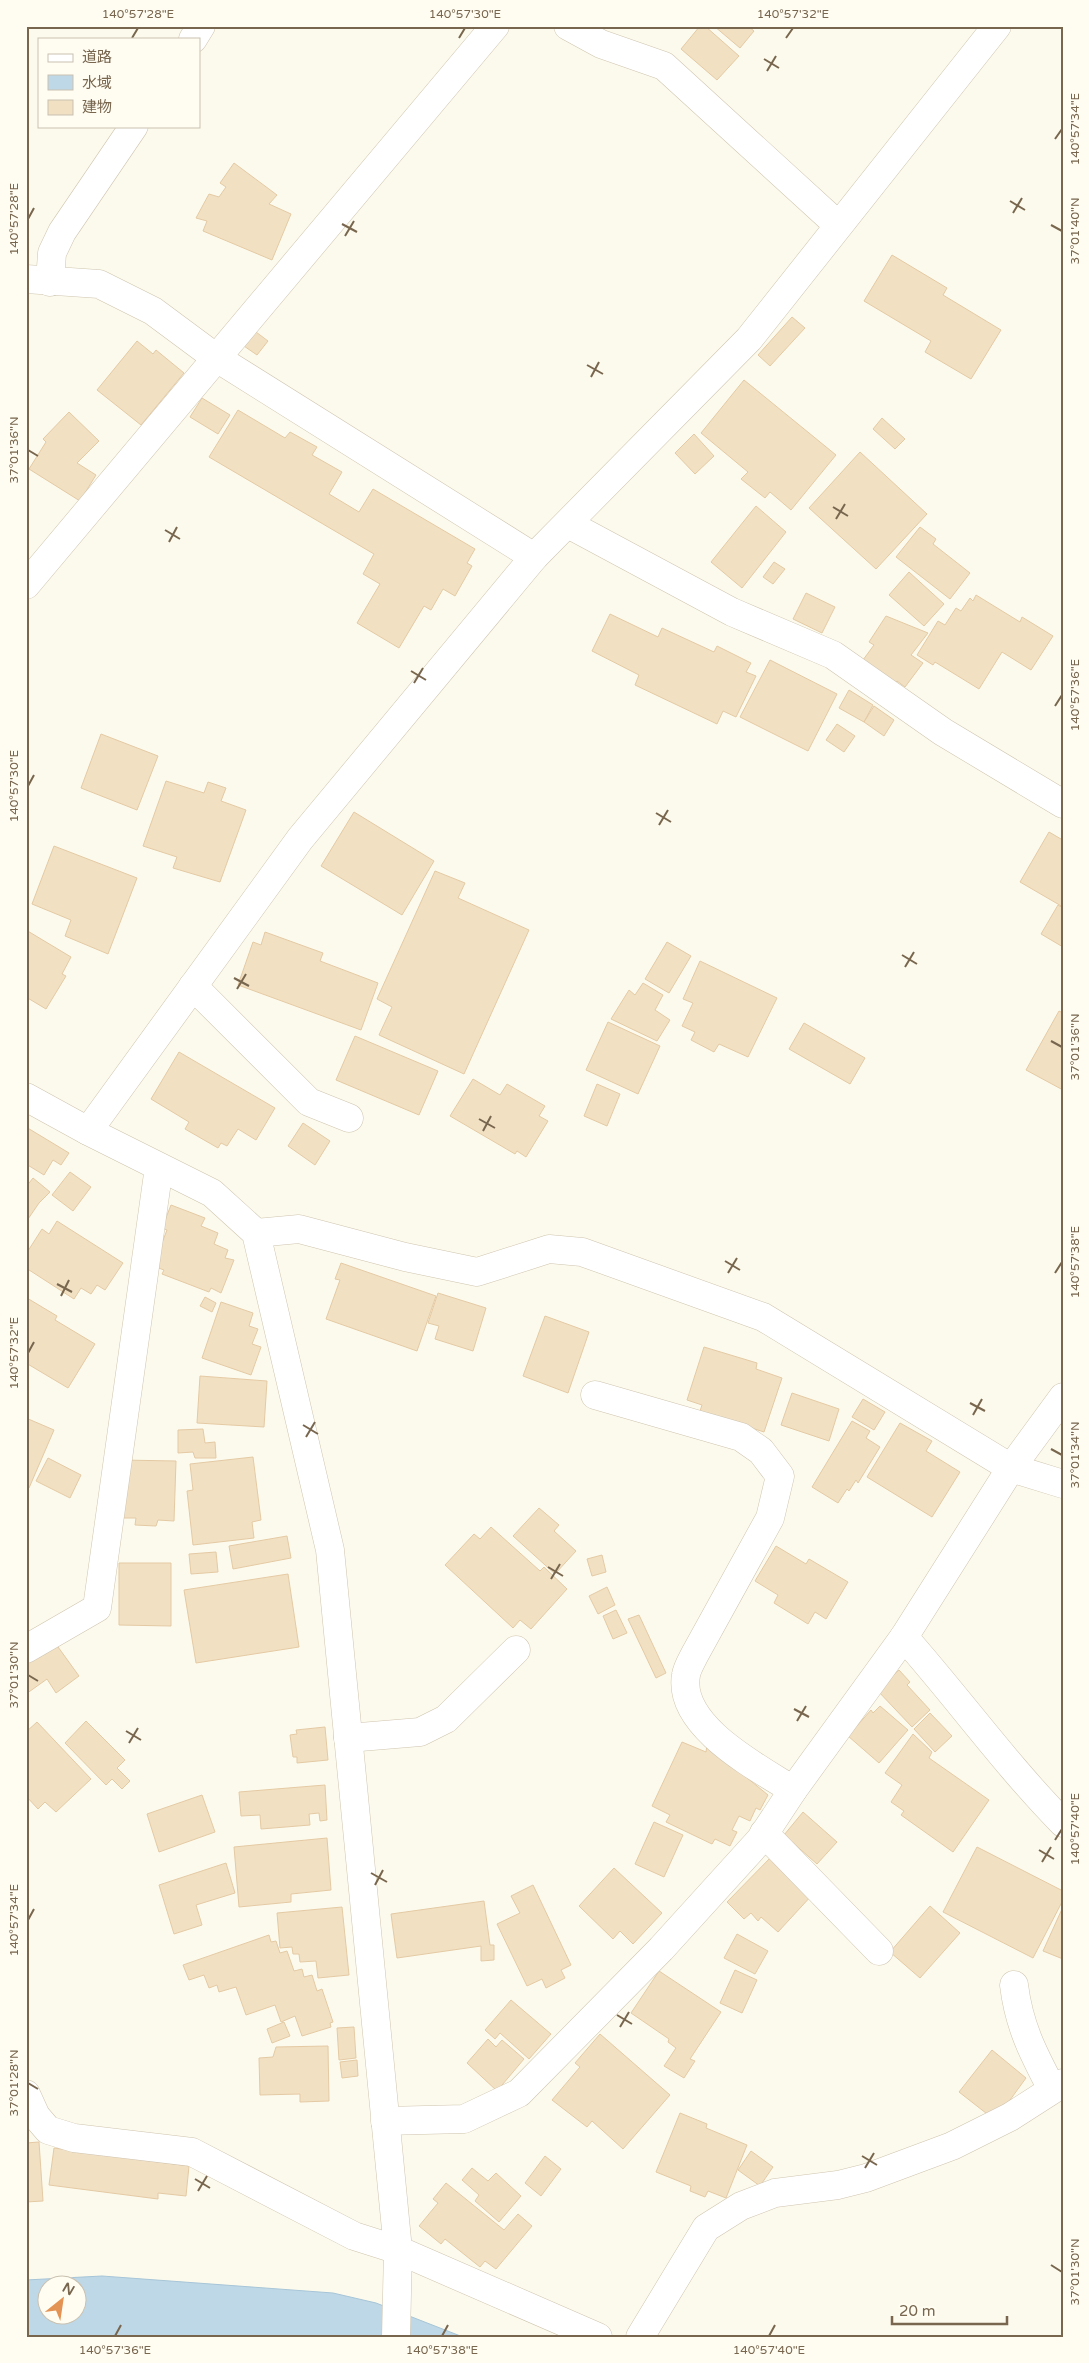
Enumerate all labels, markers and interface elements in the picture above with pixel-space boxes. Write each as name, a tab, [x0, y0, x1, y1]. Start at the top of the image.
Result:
text: 140°57'28"E	[102, 7, 175, 21]
text: 140°57'30"E	[429, 7, 502, 21]
text: 140°57'32"E	[757, 7, 830, 21]
legend	[38, 38, 200, 128]
text: 道路	[82, 48, 112, 66]
text: 水域	[82, 74, 112, 92]
text: 140°57'34"E	[1068, 92, 1082, 165]
text: 建物	[82, 98, 112, 116]
text: 140°57'28"E	[7, 182, 21, 255]
text: 37°01'40"N	[1068, 197, 1082, 265]
text: 37°01'36"N	[7, 416, 21, 484]
text: 140°57'36"E	[1068, 658, 1082, 731]
text: 140°57'30"E	[7, 749, 21, 822]
text: 37°01'36"N	[1068, 1013, 1082, 1081]
text: 140°57'38"E	[1068, 1225, 1082, 1298]
text: 140°57'32"E	[7, 1316, 21, 1389]
text: 37°01'34"N	[1068, 1421, 1082, 1489]
text: 37°01'30"N	[7, 1641, 21, 1709]
text: 140°57'40"E	[1068, 1792, 1082, 1865]
text: 140°57'34"E	[7, 1883, 21, 1956]
text: 37°01'28"N	[7, 2049, 21, 2117]
text: 37°01'30"N	[1068, 2238, 1082, 2306]
north arrow	[38, 2276, 88, 2326]
text: N	[59, 2279, 77, 2299]
scale bar	[892, 2293, 1006, 2325]
text: 20 m	[899, 2302, 936, 2320]
text: 140°57'36"E	[79, 2343, 152, 2357]
text: 140°57'38"E	[406, 2343, 479, 2357]
text: 140°57'40"E	[733, 2343, 806, 2357]

